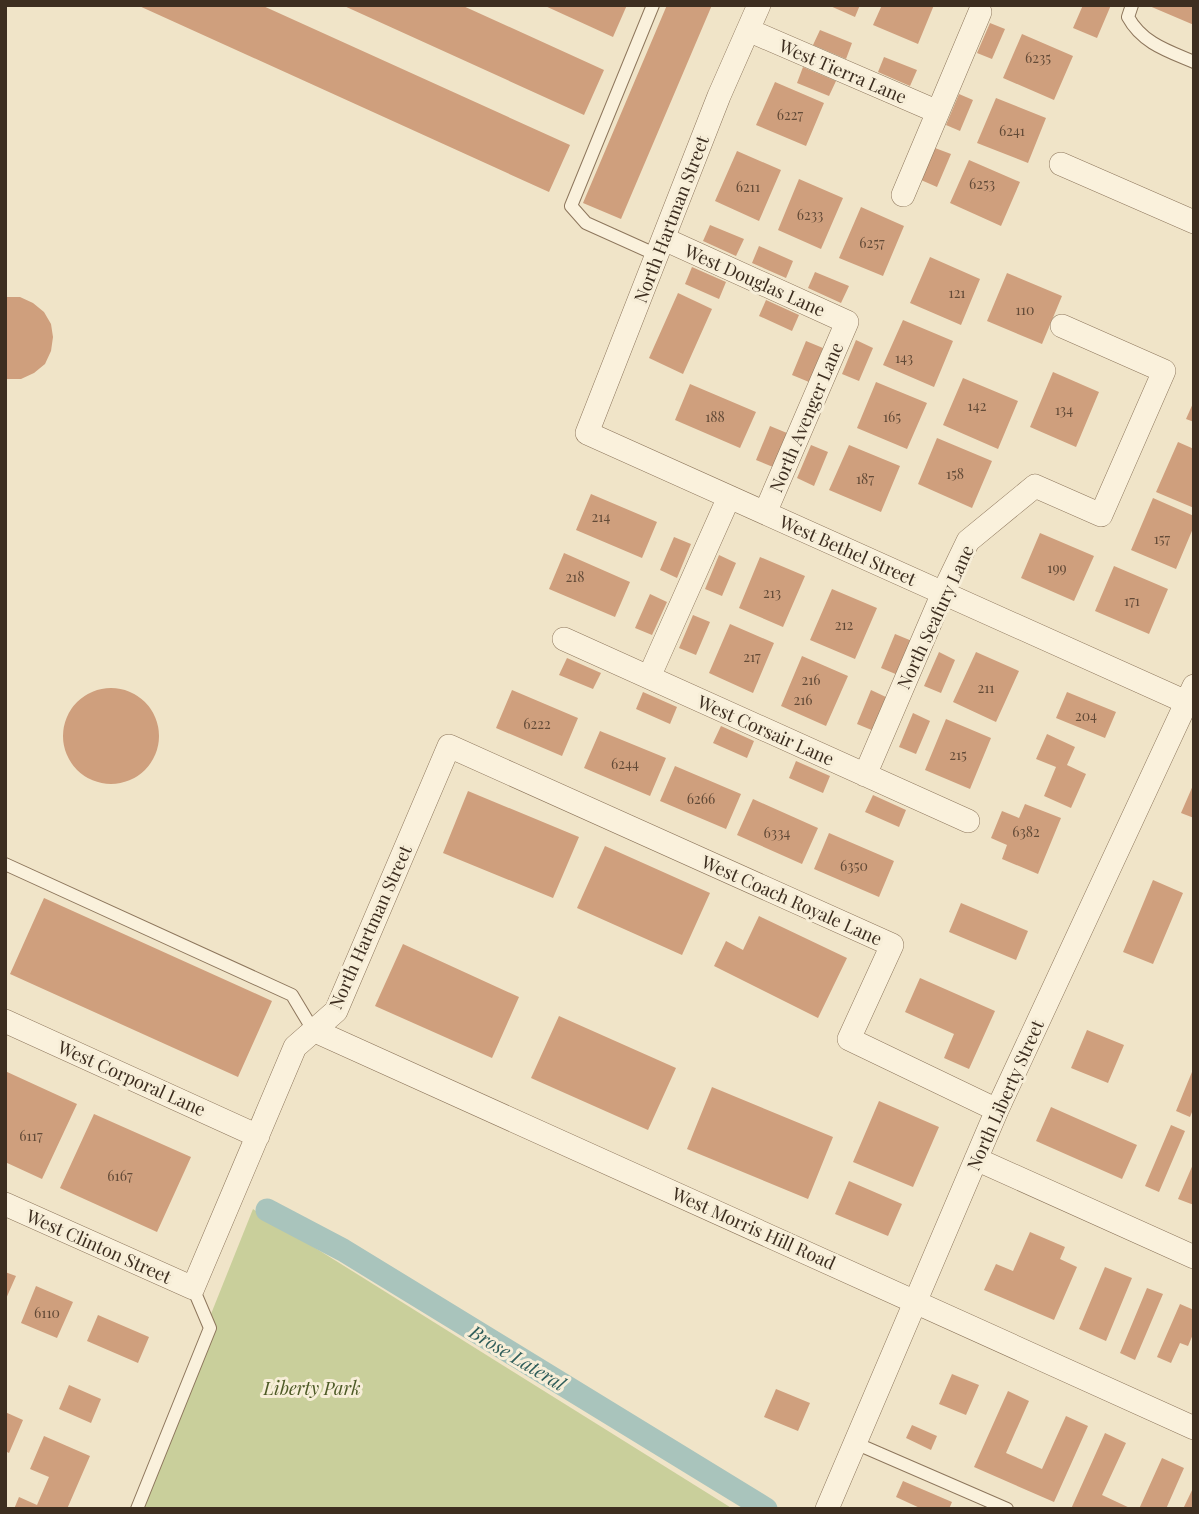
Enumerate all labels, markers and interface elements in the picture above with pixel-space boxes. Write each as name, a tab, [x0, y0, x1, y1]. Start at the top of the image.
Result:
street label: West Tierra Lane	[775, 33, 911, 109]
house number: 6235	[1025, 48, 1051, 67]
house number: 6227	[777, 105, 803, 124]
house number: 6241	[999, 121, 1025, 140]
street label: North Hartman Street	[628, 131, 714, 306]
house number: 6253	[969, 174, 995, 193]
house number: 6211	[736, 177, 760, 196]
house number: 6233	[797, 205, 823, 224]
house number: 6257	[859, 233, 885, 252]
street label: West Douglas Lane	[680, 238, 829, 322]
house number: 121	[948, 283, 966, 302]
house number: 110	[1016, 300, 1034, 319]
street label: North Avenger Lane	[764, 338, 848, 496]
house number: 143	[895, 348, 913, 367]
house number: 142	[968, 396, 987, 415]
house number: 134	[1055, 400, 1073, 419]
house number: 188	[705, 407, 725, 426]
house number: 165	[883, 407, 901, 426]
house number: 158	[946, 464, 964, 483]
house number: 187	[856, 469, 874, 488]
house number: 214	[592, 507, 610, 526]
street label: West Bethel Street	[775, 509, 921, 591]
house number: 157	[1154, 529, 1171, 548]
street label: North Seafury Lane	[891, 541, 979, 693]
house number: 199	[1047, 558, 1067, 577]
house number: 218	[565, 567, 585, 586]
house number: 213	[763, 583, 781, 602]
house number: 171	[1124, 591, 1140, 610]
house number: 212	[835, 615, 854, 634]
house number: 217	[743, 647, 761, 666]
house number: 216	[801, 670, 821, 689]
house number: 211	[977, 678, 995, 697]
street label: West Corsair Lane	[693, 689, 838, 771]
house number: 216	[793, 690, 813, 709]
house number: 204	[1075, 706, 1097, 725]
house number: 6222	[523, 714, 551, 733]
house number: 215	[949, 745, 967, 764]
house number: 6244	[611, 754, 639, 773]
house number: 6266	[687, 789, 715, 808]
house number: 6382	[1012, 822, 1040, 841]
house number: 6334	[764, 823, 790, 842]
street label: North Hartman Street	[323, 841, 417, 1013]
street label: West Coach Royale Lane	[697, 849, 886, 951]
house number: 6350	[840, 856, 868, 875]
street label: North Liberty Street	[961, 1015, 1049, 1174]
street label: West Corporal Lane	[53, 1034, 210, 1121]
house number: 6117	[19, 1126, 43, 1145]
house number: 6167	[107, 1166, 133, 1185]
street label: West Morris Hill Road	[668, 1181, 840, 1275]
street label: West Clinton Street	[22, 1203, 176, 1289]
house number: 6110	[34, 1303, 60, 1322]
water label: Brose Lateral	[464, 1318, 571, 1396]
park label: Liberty Park	[263, 1376, 360, 1400]

